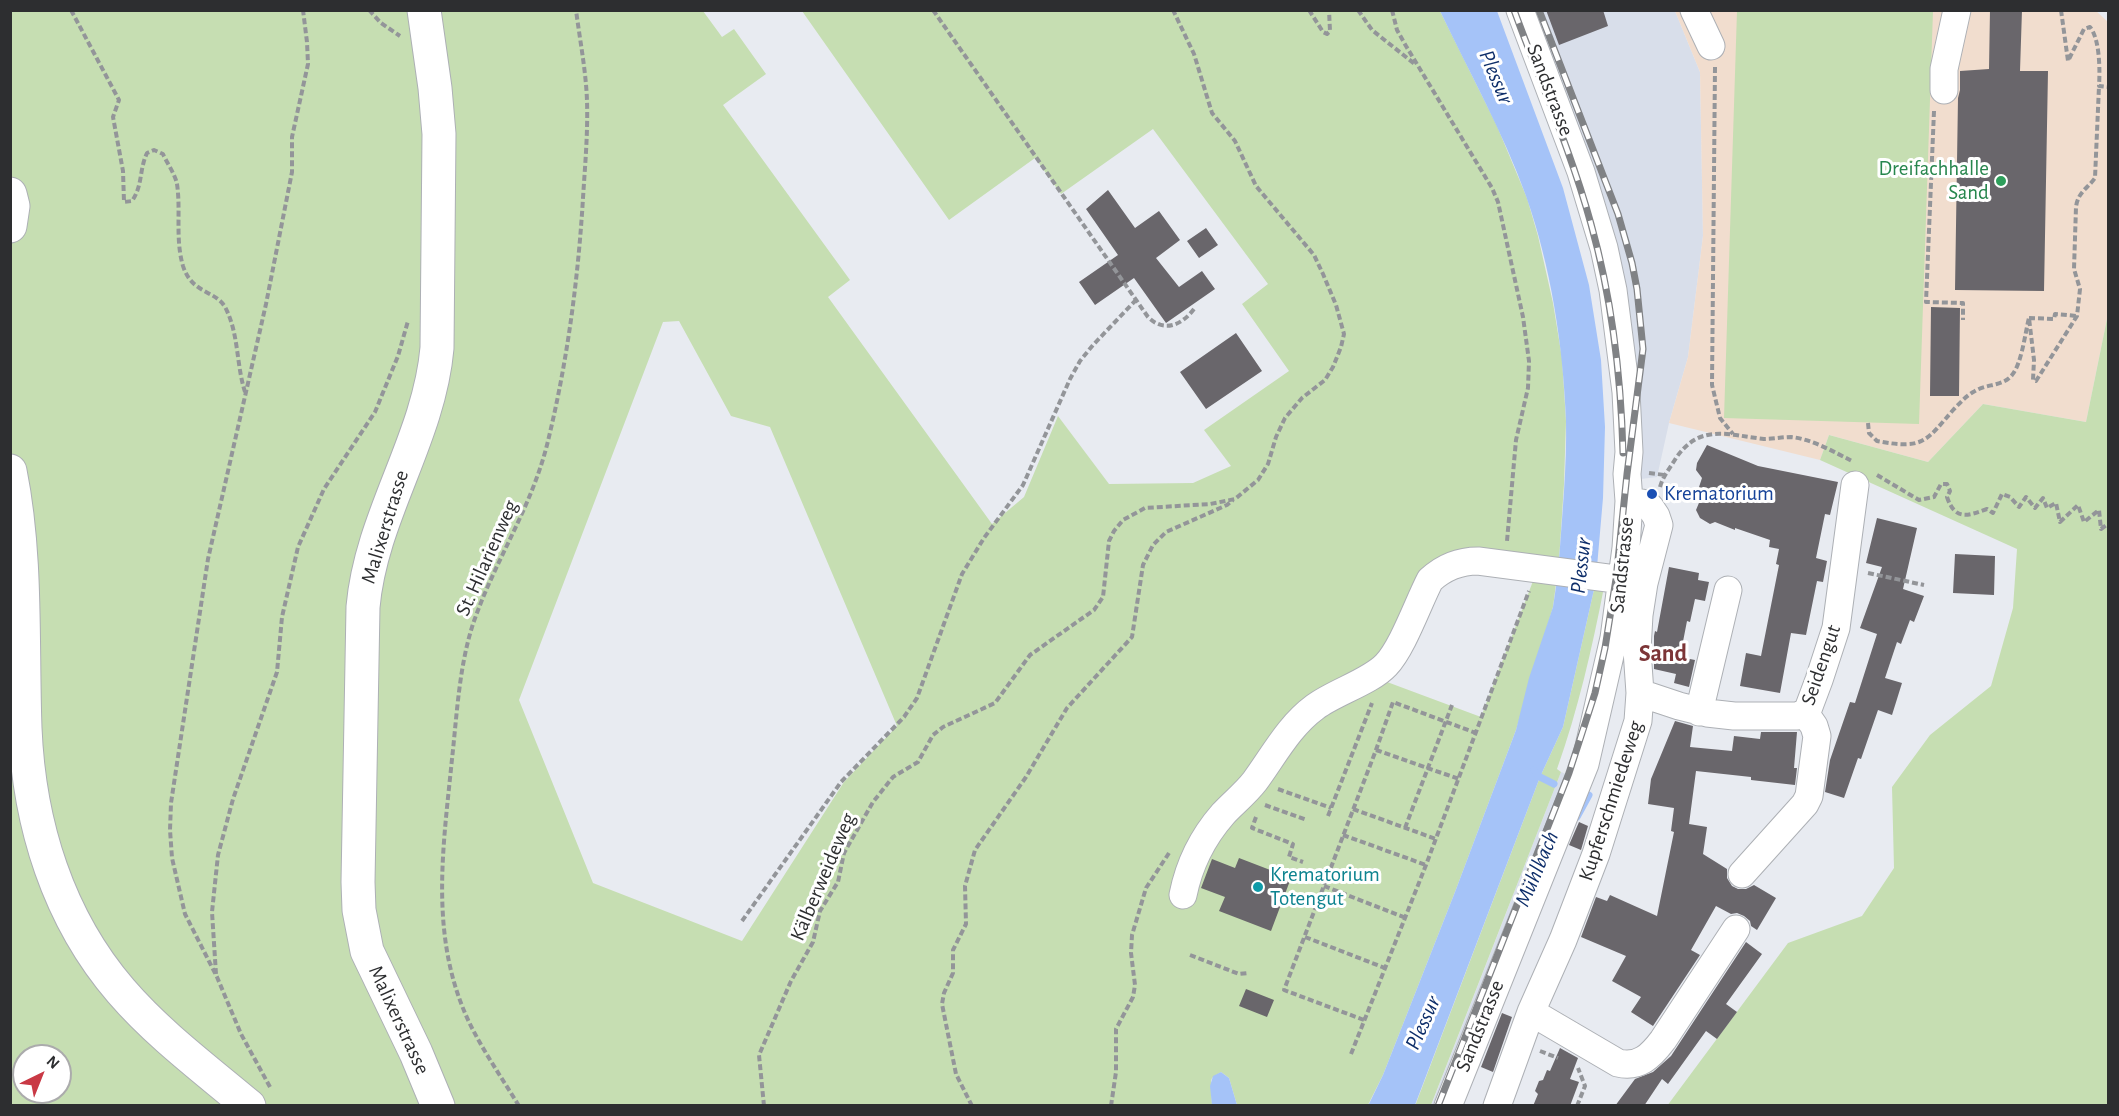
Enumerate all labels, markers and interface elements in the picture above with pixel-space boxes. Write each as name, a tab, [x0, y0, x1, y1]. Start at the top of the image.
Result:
street label: Sandstrasse	[1521, 40, 1579, 140]
water label: Plessur	[1473, 46, 1519, 108]
place label: Dreifachhalle Sand	[1878, 156, 1989, 206]
marker: Dreifachhalle Sand	[1994, 174, 2008, 188]
street label: Malixerstrasse	[356, 467, 414, 587]
place label: Krematorium	[1664, 481, 1774, 507]
marker: Krematorium	[1645, 487, 1659, 501]
street label: St. Hilarienweg	[450, 496, 524, 620]
street label: Sandstrasse	[1604, 516, 1640, 614]
water label: Plessur	[1565, 537, 1597, 595]
street label: Seidengut	[1796, 622, 1846, 708]
district label: Sand	[1639, 640, 1687, 668]
street label: Kupferschmiedeweg	[1573, 718, 1649, 884]
street label: Kälberweideweg	[785, 809, 861, 945]
water label: Mühlbach	[1509, 827, 1565, 911]
place label: Krematorium Totengut	[1270, 862, 1380, 912]
marker: Krematorium Totengut	[1251, 880, 1265, 894]
street label: Malixerstrasse	[363, 961, 435, 1079]
street label: Sandstrasse	[1450, 976, 1510, 1076]
water label: Plessur	[1400, 992, 1446, 1054]
north arrow	[12, 1044, 72, 1104]
text: N	[43, 1053, 62, 1072]

